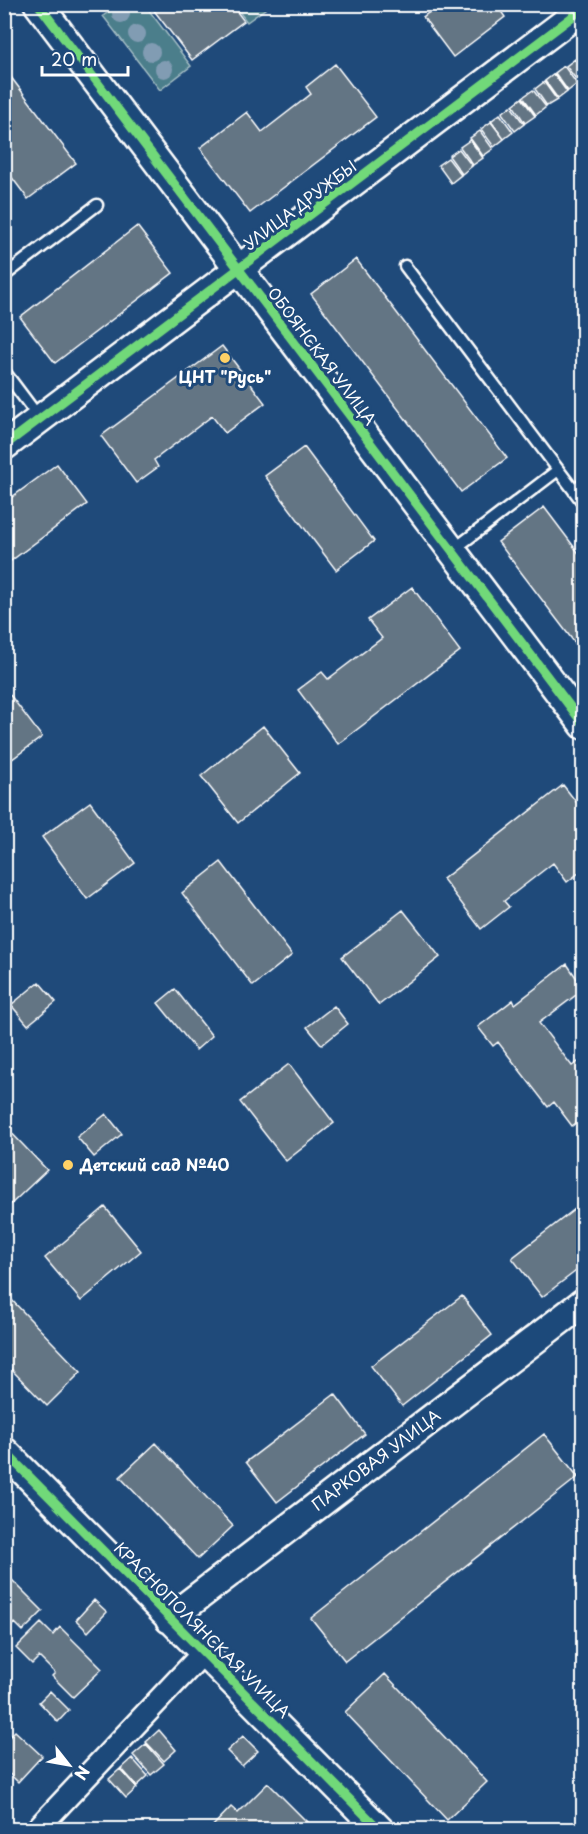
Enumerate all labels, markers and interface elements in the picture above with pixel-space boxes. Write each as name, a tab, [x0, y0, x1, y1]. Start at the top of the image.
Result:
scale bar	[42, 39, 128, 77]
text: 20 m	[51, 45, 97, 72]
street label: УЛИЦА ДРУЖБЫ	[238, 154, 361, 255]
street label: ОБОЯНСКАЯ УЛИЦА	[263, 281, 383, 430]
marker: ЦНТ "Русь"	[218, 351, 232, 365]
place label: ЦНТ "Русь"	[179, 364, 271, 388]
place label: Детский сад №40	[79, 1152, 230, 1176]
marker: Детский сад №40	[61, 1158, 75, 1172]
street label: ПАРКОВАЯ УЛИЦА	[306, 1403, 445, 1516]
street label: КРАСНОПОЛЯНСКАЯ УЛИЦА	[109, 1536, 296, 1723]
north arrow	[39, 1735, 99, 1795]
text: N	[69, 1762, 96, 1785]

